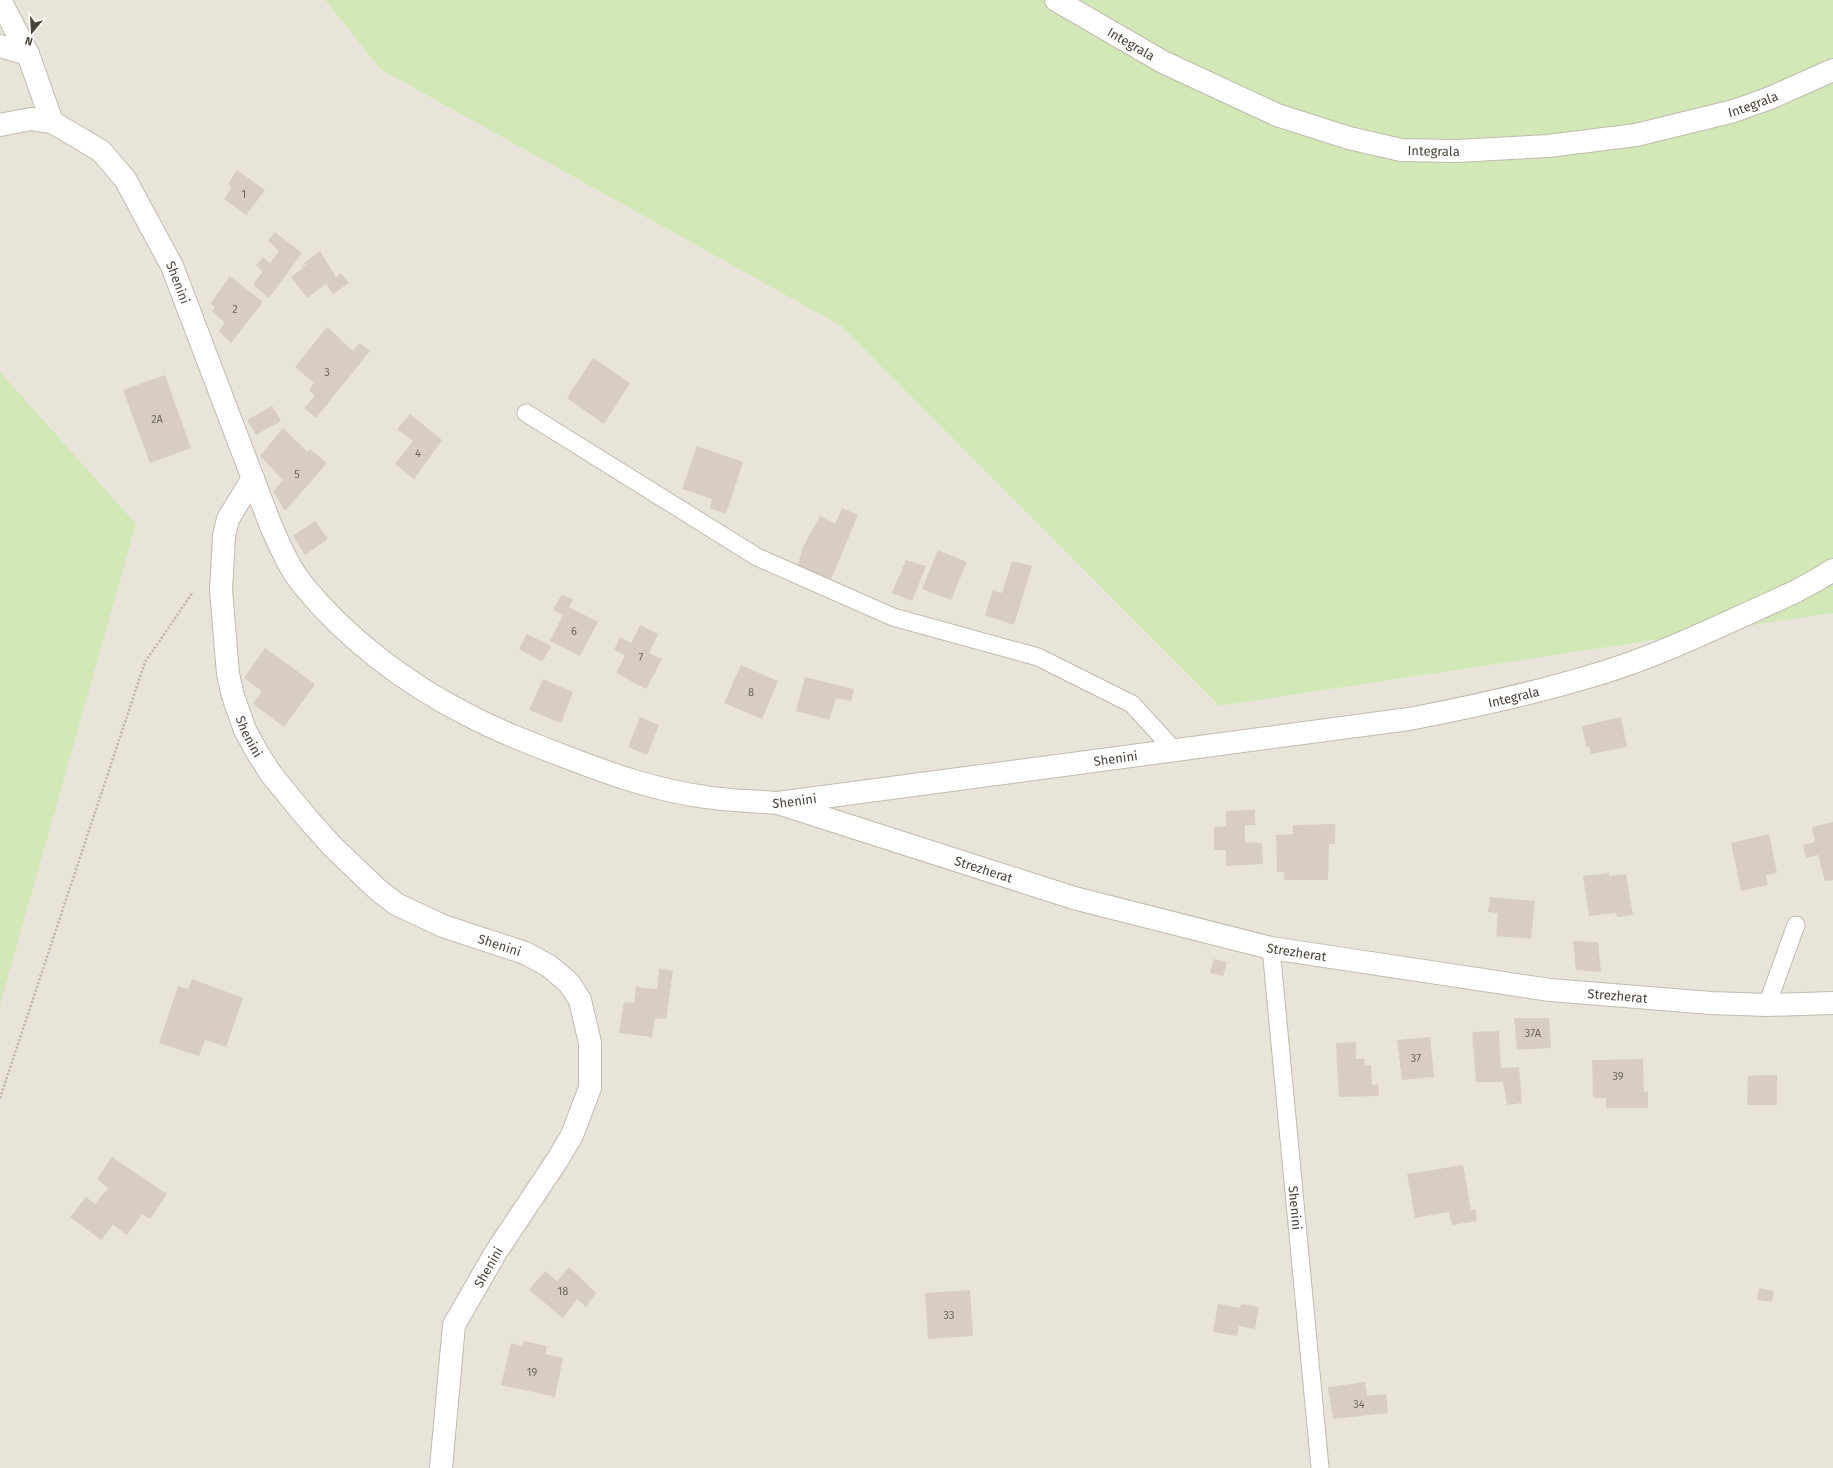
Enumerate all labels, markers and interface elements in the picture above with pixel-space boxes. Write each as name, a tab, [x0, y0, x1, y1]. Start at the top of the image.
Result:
north arrow	[12, 12, 52, 52]
street label: Integrala	[1105, 24, 1157, 64]
text: N	[24, 34, 35, 48]
street label: Integrala	[1726, 88, 1780, 120]
street label: Integrala	[1407, 143, 1460, 159]
house number: 1	[242, 188, 246, 201]
street label: Shenini	[163, 259, 193, 306]
house number: 2	[232, 303, 238, 316]
house number: 3	[324, 366, 330, 379]
house number: 2А	[151, 413, 164, 426]
house number: 4	[415, 447, 421, 460]
house number: 5	[294, 468, 300, 481]
house number: 6	[571, 625, 577, 638]
house number: 7	[639, 651, 644, 664]
street label: Integrala	[1487, 684, 1541, 711]
house number: 8	[748, 686, 754, 699]
street label: Shenini	[233, 714, 265, 760]
street label: Shenini	[1093, 748, 1139, 769]
street label: Shenini	[772, 791, 817, 811]
street label: Strezherat	[953, 853, 1015, 886]
street label: Shenini	[476, 931, 523, 959]
street label: Strezherat	[1265, 940, 1328, 964]
street label: Strezherat	[1587, 986, 1648, 1006]
house number: 37А	[1525, 1027, 1542, 1040]
house number: 37	[1411, 1052, 1421, 1065]
house number: 39	[1612, 1070, 1624, 1083]
street label: Shenini	[1285, 1185, 1305, 1231]
street label: Shenini	[471, 1244, 506, 1290]
house number: 18	[558, 1285, 568, 1298]
house number: 33	[944, 1309, 954, 1322]
house number: 19	[527, 1366, 537, 1379]
house number: 34	[1353, 1398, 1365, 1411]

